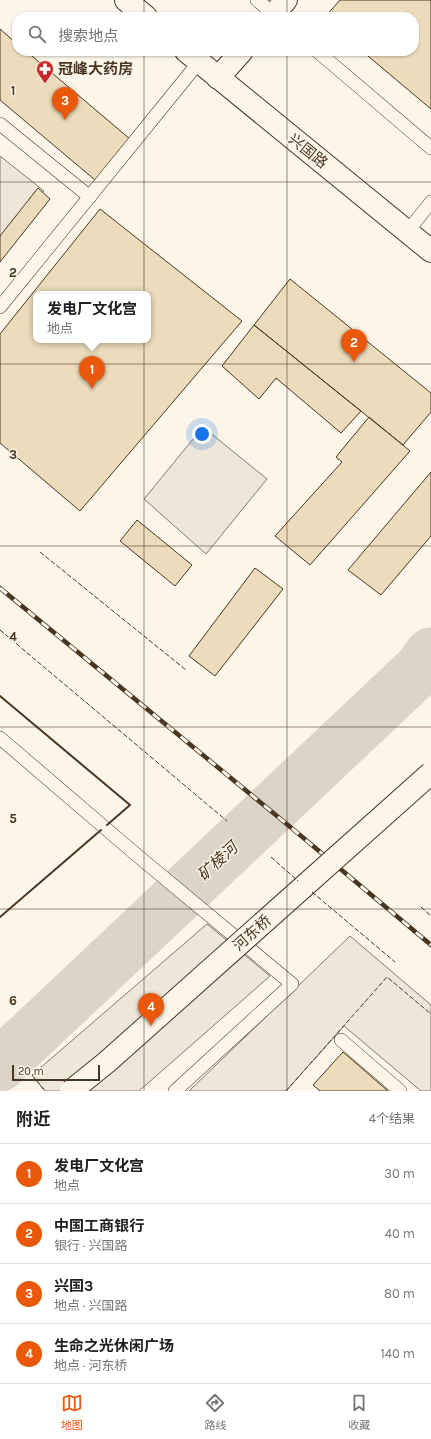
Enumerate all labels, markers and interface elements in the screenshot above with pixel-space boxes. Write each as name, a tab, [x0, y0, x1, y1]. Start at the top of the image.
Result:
search box	[12, 12, 419, 56]
icon: search	[26, 23, 48, 45]
text: 搜索地点	[58, 27, 118, 45]
pharmacy icon: 冠峰大药房	[35, 59, 55, 84]
place label: 冠峰大药房	[58, 60, 133, 78]
text: 1	[11, 83, 15, 98]
pin: 3	[52, 87, 78, 120]
street label: 兴国路	[285, 130, 331, 172]
text: 2	[9, 265, 17, 280]
popup	[33, 291, 151, 343]
text: 发电厂文化宫	[47, 300, 137, 318]
text: 地点	[47, 321, 73, 336]
pin: 2	[341, 329, 367, 362]
pin: 1	[79, 356, 105, 389]
your location	[192, 424, 212, 444]
text: 3	[9, 447, 17, 462]
text: 4	[9, 629, 17, 644]
text: 5	[9, 811, 17, 826]
water label: 矿棱河	[193, 836, 244, 885]
street label: 河东桥	[229, 911, 275, 955]
text: 6	[9, 993, 17, 1008]
pin: 4	[138, 993, 164, 1026]
scale bar	[12, 1063, 100, 1082]
text: 20 m	[18, 1065, 44, 1078]
text: 附近	[16, 1109, 50, 1129]
text: 4个结果	[369, 1111, 415, 1126]
text: 发电厂文化宫	[54, 1157, 144, 1175]
text: 1	[27, 1166, 31, 1181]
text: 30 m	[384, 1166, 415, 1181]
text: 地点	[54, 1178, 80, 1193]
text: 中国工商银行	[54, 1217, 144, 1235]
text: 2	[25, 1226, 33, 1241]
text: 40 m	[385, 1226, 415, 1241]
text: 银行 · 兴国路	[54, 1238, 128, 1253]
text: 兴国3	[54, 1277, 93, 1295]
text: 3	[25, 1286, 33, 1301]
text: 80 m	[384, 1286, 415, 1301]
text: 地点 · 兴国路	[54, 1298, 128, 1313]
text: 生命之光休闲广场	[54, 1337, 174, 1355]
text: 4	[25, 1346, 33, 1361]
text: 140 m	[380, 1346, 415, 1361]
text: 地点 · 河东桥	[54, 1358, 128, 1373]
tab: 地图	[61, 1392, 83, 1432]
tab: 路线	[204, 1392, 226, 1432]
tab: 收藏	[348, 1392, 370, 1432]

